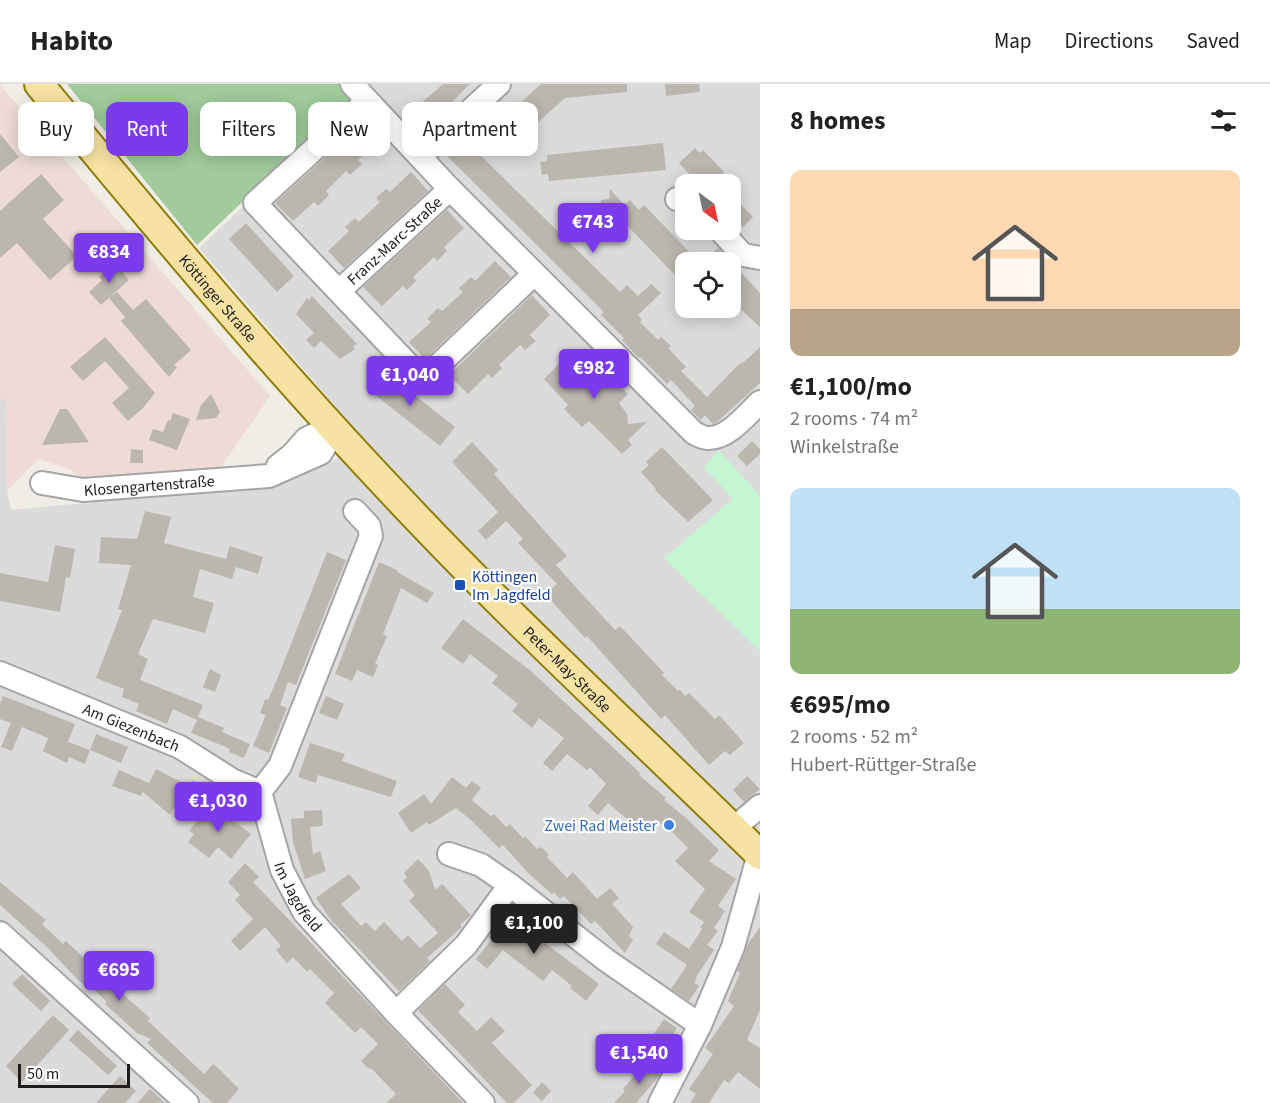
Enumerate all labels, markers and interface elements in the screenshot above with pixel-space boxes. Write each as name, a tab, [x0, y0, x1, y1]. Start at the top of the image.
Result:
text: Habito	[30, 21, 113, 61]
text: Map	[994, 26, 1032, 56]
text: Directions	[1065, 26, 1153, 56]
text: Saved	[1186, 26, 1240, 56]
chip: Buy	[18, 102, 94, 156]
chip: Rent	[106, 102, 188, 156]
chip: Filters	[200, 102, 296, 156]
chip: New	[308, 102, 390, 156]
chip: Apartment	[402, 102, 538, 156]
text: 8 homes	[790, 102, 885, 139]
icon: filters	[1207, 104, 1240, 137]
north arrow	[675, 174, 741, 240]
map controls	[675, 174, 741, 318]
street label: Franz-Marc-Straße	[343, 192, 447, 290]
pin: €743	[557, 203, 629, 254]
text: €743	[572, 208, 614, 236]
icon: home	[961, 209, 1069, 317]
pin: €834	[73, 233, 145, 284]
text: €834	[88, 238, 130, 266]
street label: Köttinger Straße	[173, 250, 262, 347]
button: locate	[675, 252, 741, 318]
pin: €982	[558, 349, 630, 400]
text: €982	[573, 354, 615, 382]
pin: €1,040	[361, 356, 459, 407]
text: €1,040	[381, 361, 439, 389]
text: €1,100/mo	[790, 368, 912, 405]
text: 2 rooms · 74 m²	[790, 405, 918, 433]
text: Winkelstraße	[790, 433, 899, 461]
street label: Klosengartenstraße	[83, 470, 216, 502]
icon: home	[961, 527, 1069, 635]
place label: Köttingen Im Jagdfeld	[472, 566, 551, 606]
marker: Köttingen Im Jagdfeld	[453, 578, 467, 592]
street label: Peter-May-Straße	[518, 622, 616, 718]
text: €695/mo	[790, 686, 890, 723]
street label: Am Giezenbach	[79, 698, 183, 758]
text: 2 rooms · 52 m²	[790, 723, 918, 751]
text: Hubert-Rüttger-Straße	[790, 751, 977, 779]
pin: €1,030	[169, 782, 267, 833]
text: €1,030	[189, 787, 247, 815]
place label: Zwei Rad Meister	[544, 815, 657, 837]
marker: Zwei Rad Meister	[662, 818, 676, 832]
street label: Im Jagdfeld	[268, 859, 327, 937]
pin: €1,100	[485, 904, 583, 955]
text: €1,100	[505, 909, 563, 937]
pin: €695	[83, 951, 155, 1002]
text: €695	[98, 956, 140, 984]
pin: €1,540	[590, 1034, 688, 1085]
text: €1,540	[610, 1039, 668, 1067]
scale bar	[18, 1061, 130, 1088]
text: 50 m	[27, 1063, 59, 1085]

